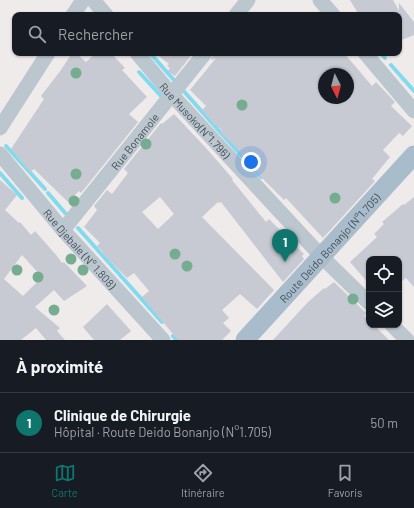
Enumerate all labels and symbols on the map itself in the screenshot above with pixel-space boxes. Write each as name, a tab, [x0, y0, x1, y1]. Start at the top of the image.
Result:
north arrow	[318, 68, 354, 104]
street label: Rue Musoko(N°1.796)	[158, 80, 233, 161]
street label: Rue Bonamole	[108, 110, 161, 172]
your location	[241, 152, 261, 172]
street label: Route Deido Bonanjo (N°1.705)	[276, 190, 382, 304]
street label: Rue Djebale (N° 1.808)	[41, 206, 119, 291]
pin: 1	[272, 229, 298, 262]

